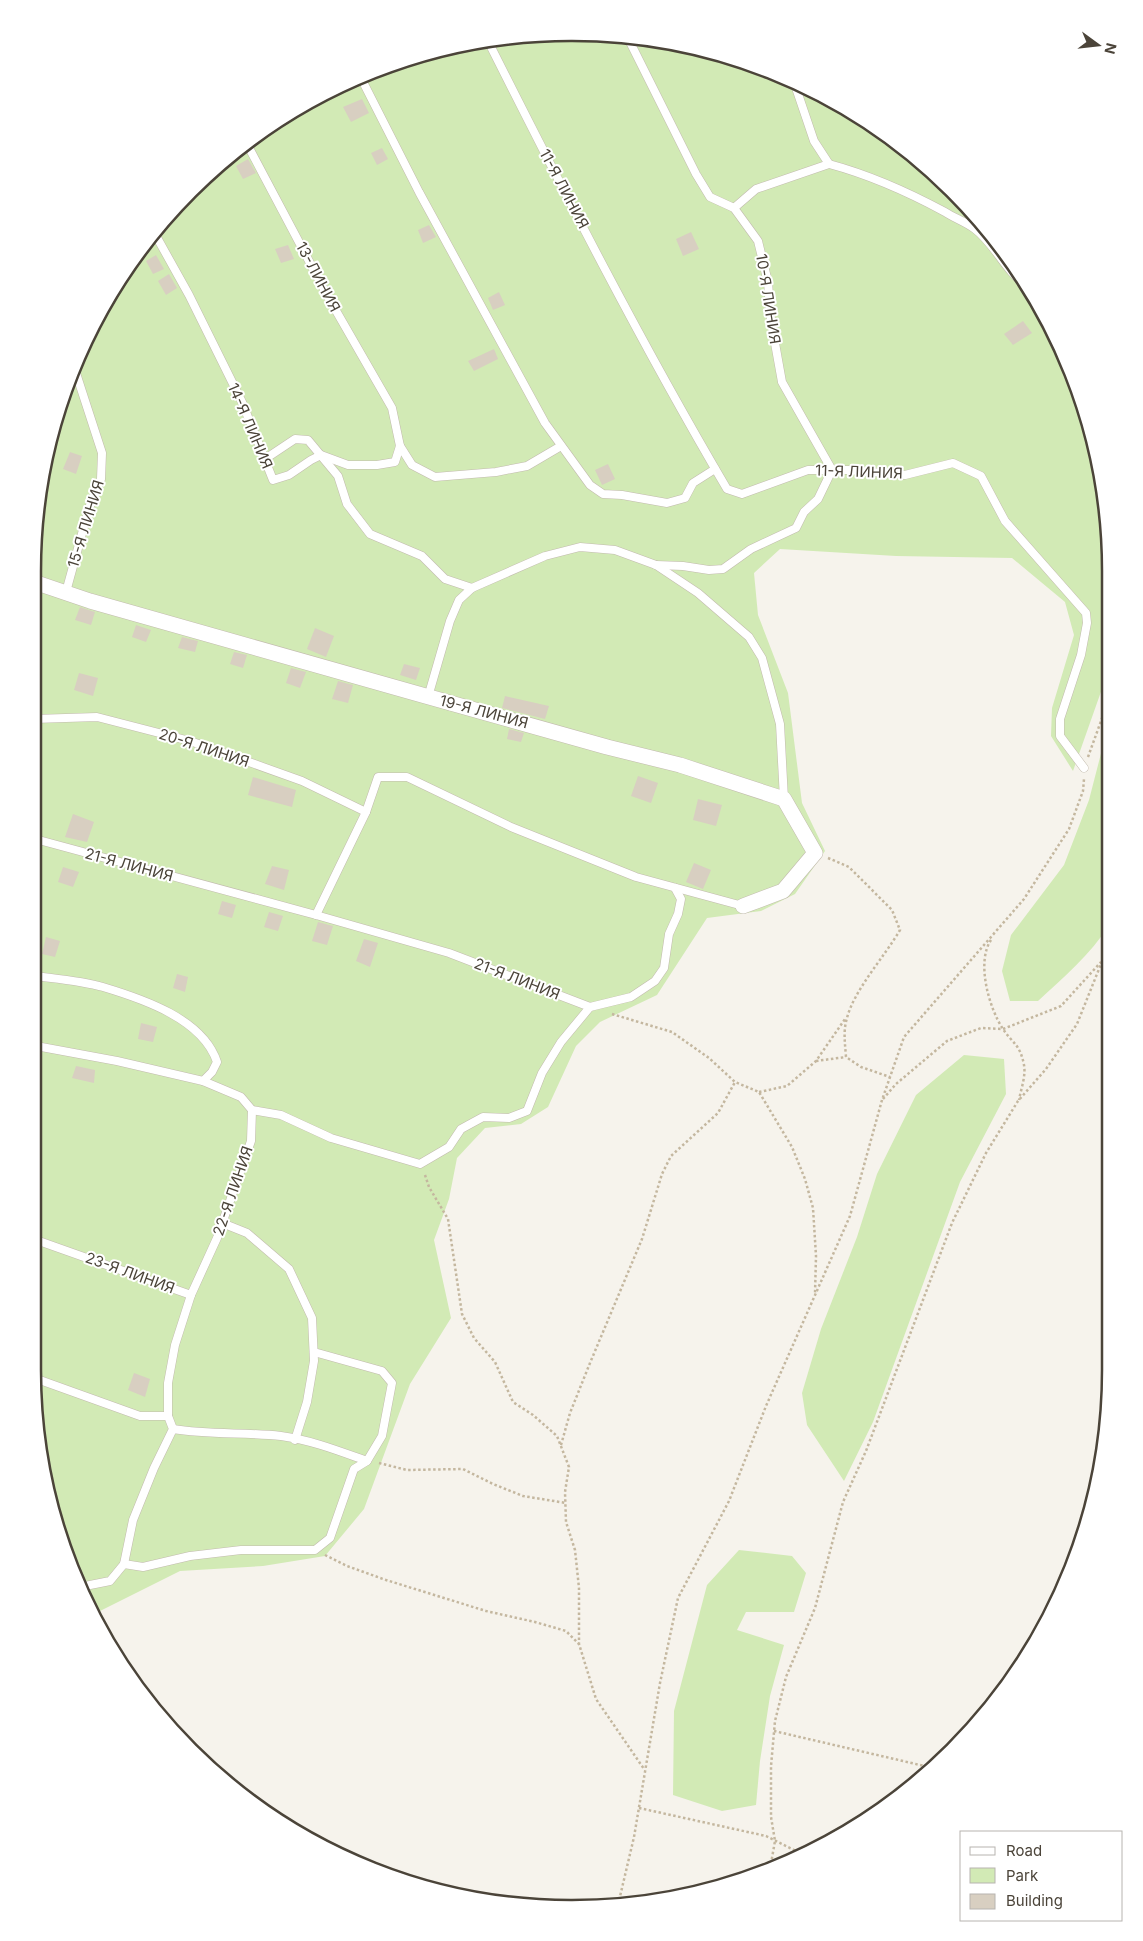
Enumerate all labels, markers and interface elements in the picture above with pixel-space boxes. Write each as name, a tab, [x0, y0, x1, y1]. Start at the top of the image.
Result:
north arrow	[1073, 20, 1123, 70]
text: N	[1101, 41, 1121, 56]
street label: 11-Я ЛИНИЯ	[535, 146, 593, 232]
street label: 13-ЛИНИЯ	[292, 238, 345, 315]
street label: 10-Я ЛИНИЯ	[752, 253, 785, 345]
street label: 14-Я ЛИНИЯ	[224, 380, 277, 471]
street label: 11-Я ЛИНИЯ	[815, 460, 903, 483]
street label: 15-Я ЛИНИЯ	[63, 478, 108, 570]
street label: 19-Я ЛИНИЯ	[438, 691, 530, 732]
street label: 20-Я ЛИНИЯ	[157, 724, 252, 771]
street label: 21-Я ЛИНИЯ	[83, 844, 175, 885]
street label: 21-Я ЛИНИЯ	[471, 953, 563, 1004]
street label: 22-Я ЛИНИЯ	[208, 1143, 257, 1238]
street label: 23-Я ЛИНИЯ	[83, 1248, 177, 1298]
legend	[960, 1831, 1123, 1921]
text: Road	[1006, 1841, 1042, 1860]
text: Park	[1006, 1866, 1039, 1885]
text: Building	[1006, 1891, 1063, 1910]

